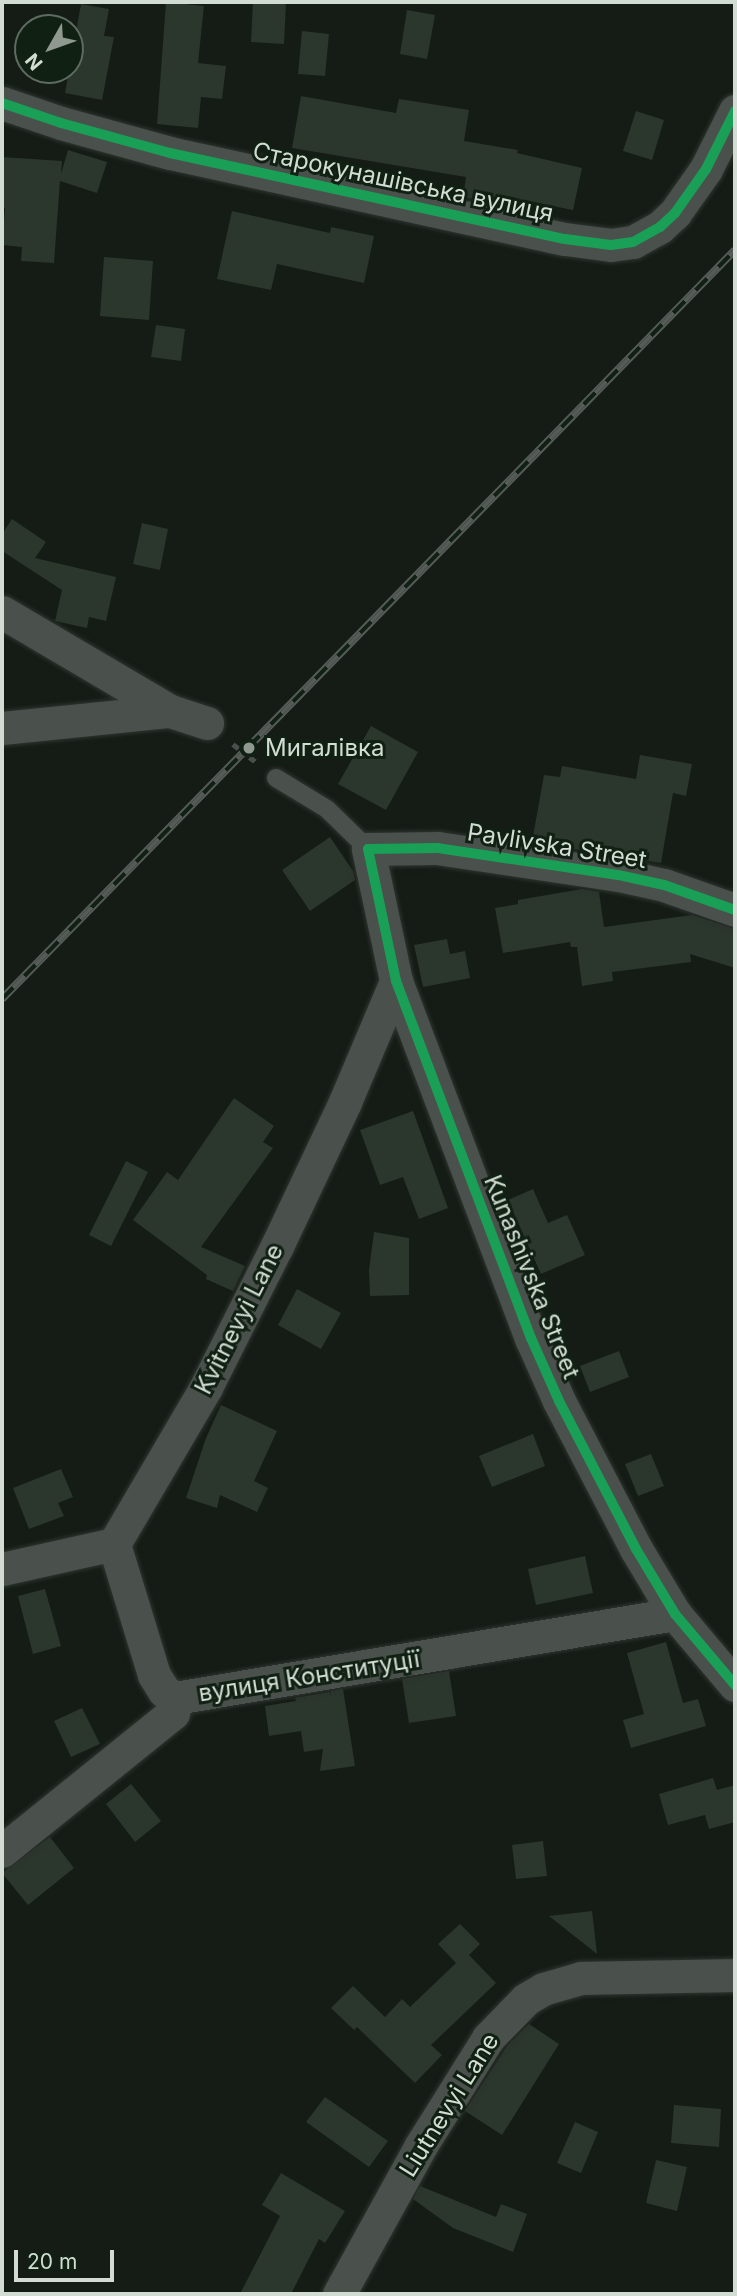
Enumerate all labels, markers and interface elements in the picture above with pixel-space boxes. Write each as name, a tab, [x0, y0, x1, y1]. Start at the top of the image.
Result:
north arrow	[14, 14, 84, 84]
text: N	[21, 49, 48, 74]
street label: Старокунашівська вулиця	[250, 136, 556, 228]
place label: Мигалівка	[265, 734, 384, 762]
marker: Мигалівка	[239, 738, 259, 758]
street label: Pavlivska Street	[465, 818, 649, 874]
street label: Kunashivska Street	[478, 1171, 586, 1383]
street label: Kvitnevyi Lane	[189, 1239, 289, 1399]
street label: вулиця Конституції	[196, 1644, 422, 1708]
street label: Liutnevyi Lane	[393, 2028, 505, 2182]
scale bar	[18, 2236, 117, 2280]
text: 20 m	[27, 2249, 77, 2274]

